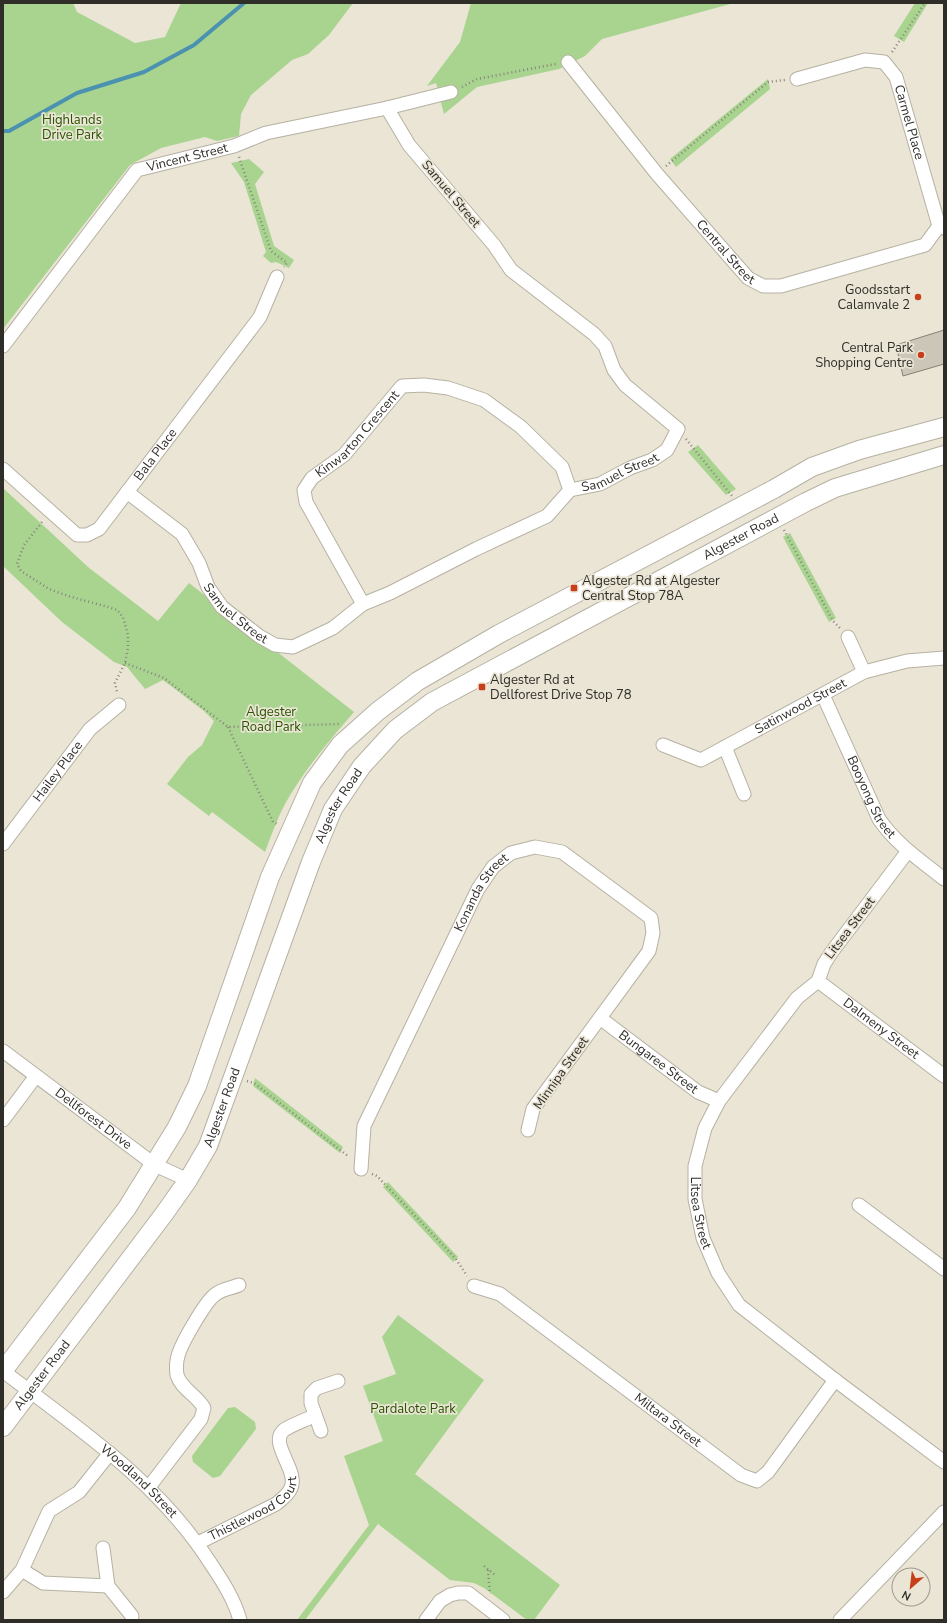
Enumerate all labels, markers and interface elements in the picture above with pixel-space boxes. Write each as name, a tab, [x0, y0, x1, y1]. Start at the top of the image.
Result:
street label: Carmel Place	[890, 83, 928, 162]
park label: Highlands Drive Park	[42, 111, 103, 144]
street label: Vincent Street	[144, 139, 230, 177]
street label: Samuel Street	[417, 156, 485, 232]
street label: Central Street	[692, 216, 758, 289]
place label: Goodsstart Calamvale 2	[837, 281, 910, 314]
marker: Goodsstart Calamvale 2	[913, 292, 923, 302]
place label: Central Park Shopping Centre	[815, 339, 913, 372]
marker: Central Park Shopping Centre	[916, 350, 926, 360]
street label: Kinwarton Crescent	[312, 386, 404, 482]
street label: Bala Place	[130, 425, 181, 485]
street label: Samuel Street	[580, 449, 663, 497]
street label: Algester Road	[700, 509, 782, 564]
place label: Algester Rd at Algester Central Stop 78A	[582, 572, 720, 605]
street label: Samuel Street	[199, 579, 271, 648]
marker: Algester Rd at Algester Central Stop 78A	[569, 583, 579, 593]
place label: Algester Rd at Dellforest Drive Stop 78	[490, 671, 632, 704]
street label: Satinwood Street	[752, 674, 850, 738]
marker: Algester Rd at Dellforest Drive Stop 78	[477, 682, 487, 692]
park label: Algester Road Park	[241, 703, 301, 736]
street label: Hailey Place	[29, 737, 87, 806]
street label: Booyong Street	[843, 753, 900, 843]
street label: Algester Road	[311, 765, 367, 846]
street label: Konanda Street	[450, 849, 513, 935]
street label: Litsea Street	[821, 893, 880, 963]
street label: Dalmeny Street	[839, 994, 923, 1064]
street label: Bungaree Street	[615, 1026, 702, 1098]
street label: Minnipa Street	[529, 1033, 593, 1113]
street label: Algester Road	[199, 1065, 245, 1150]
street label: Dellforest Drive	[51, 1084, 136, 1154]
street label: Litsea Street	[686, 1176, 716, 1252]
street label: Algester Road	[10, 1336, 75, 1414]
street label: Miltara Street	[630, 1389, 705, 1451]
park label: Pardalote Park	[370, 1400, 456, 1418]
street label: Woodland Street	[96, 1440, 182, 1522]
street label: Thistlewood Court	[205, 1475, 301, 1545]
north arrow	[891, 1567, 931, 1607]
text: N	[899, 1587, 914, 1604]

